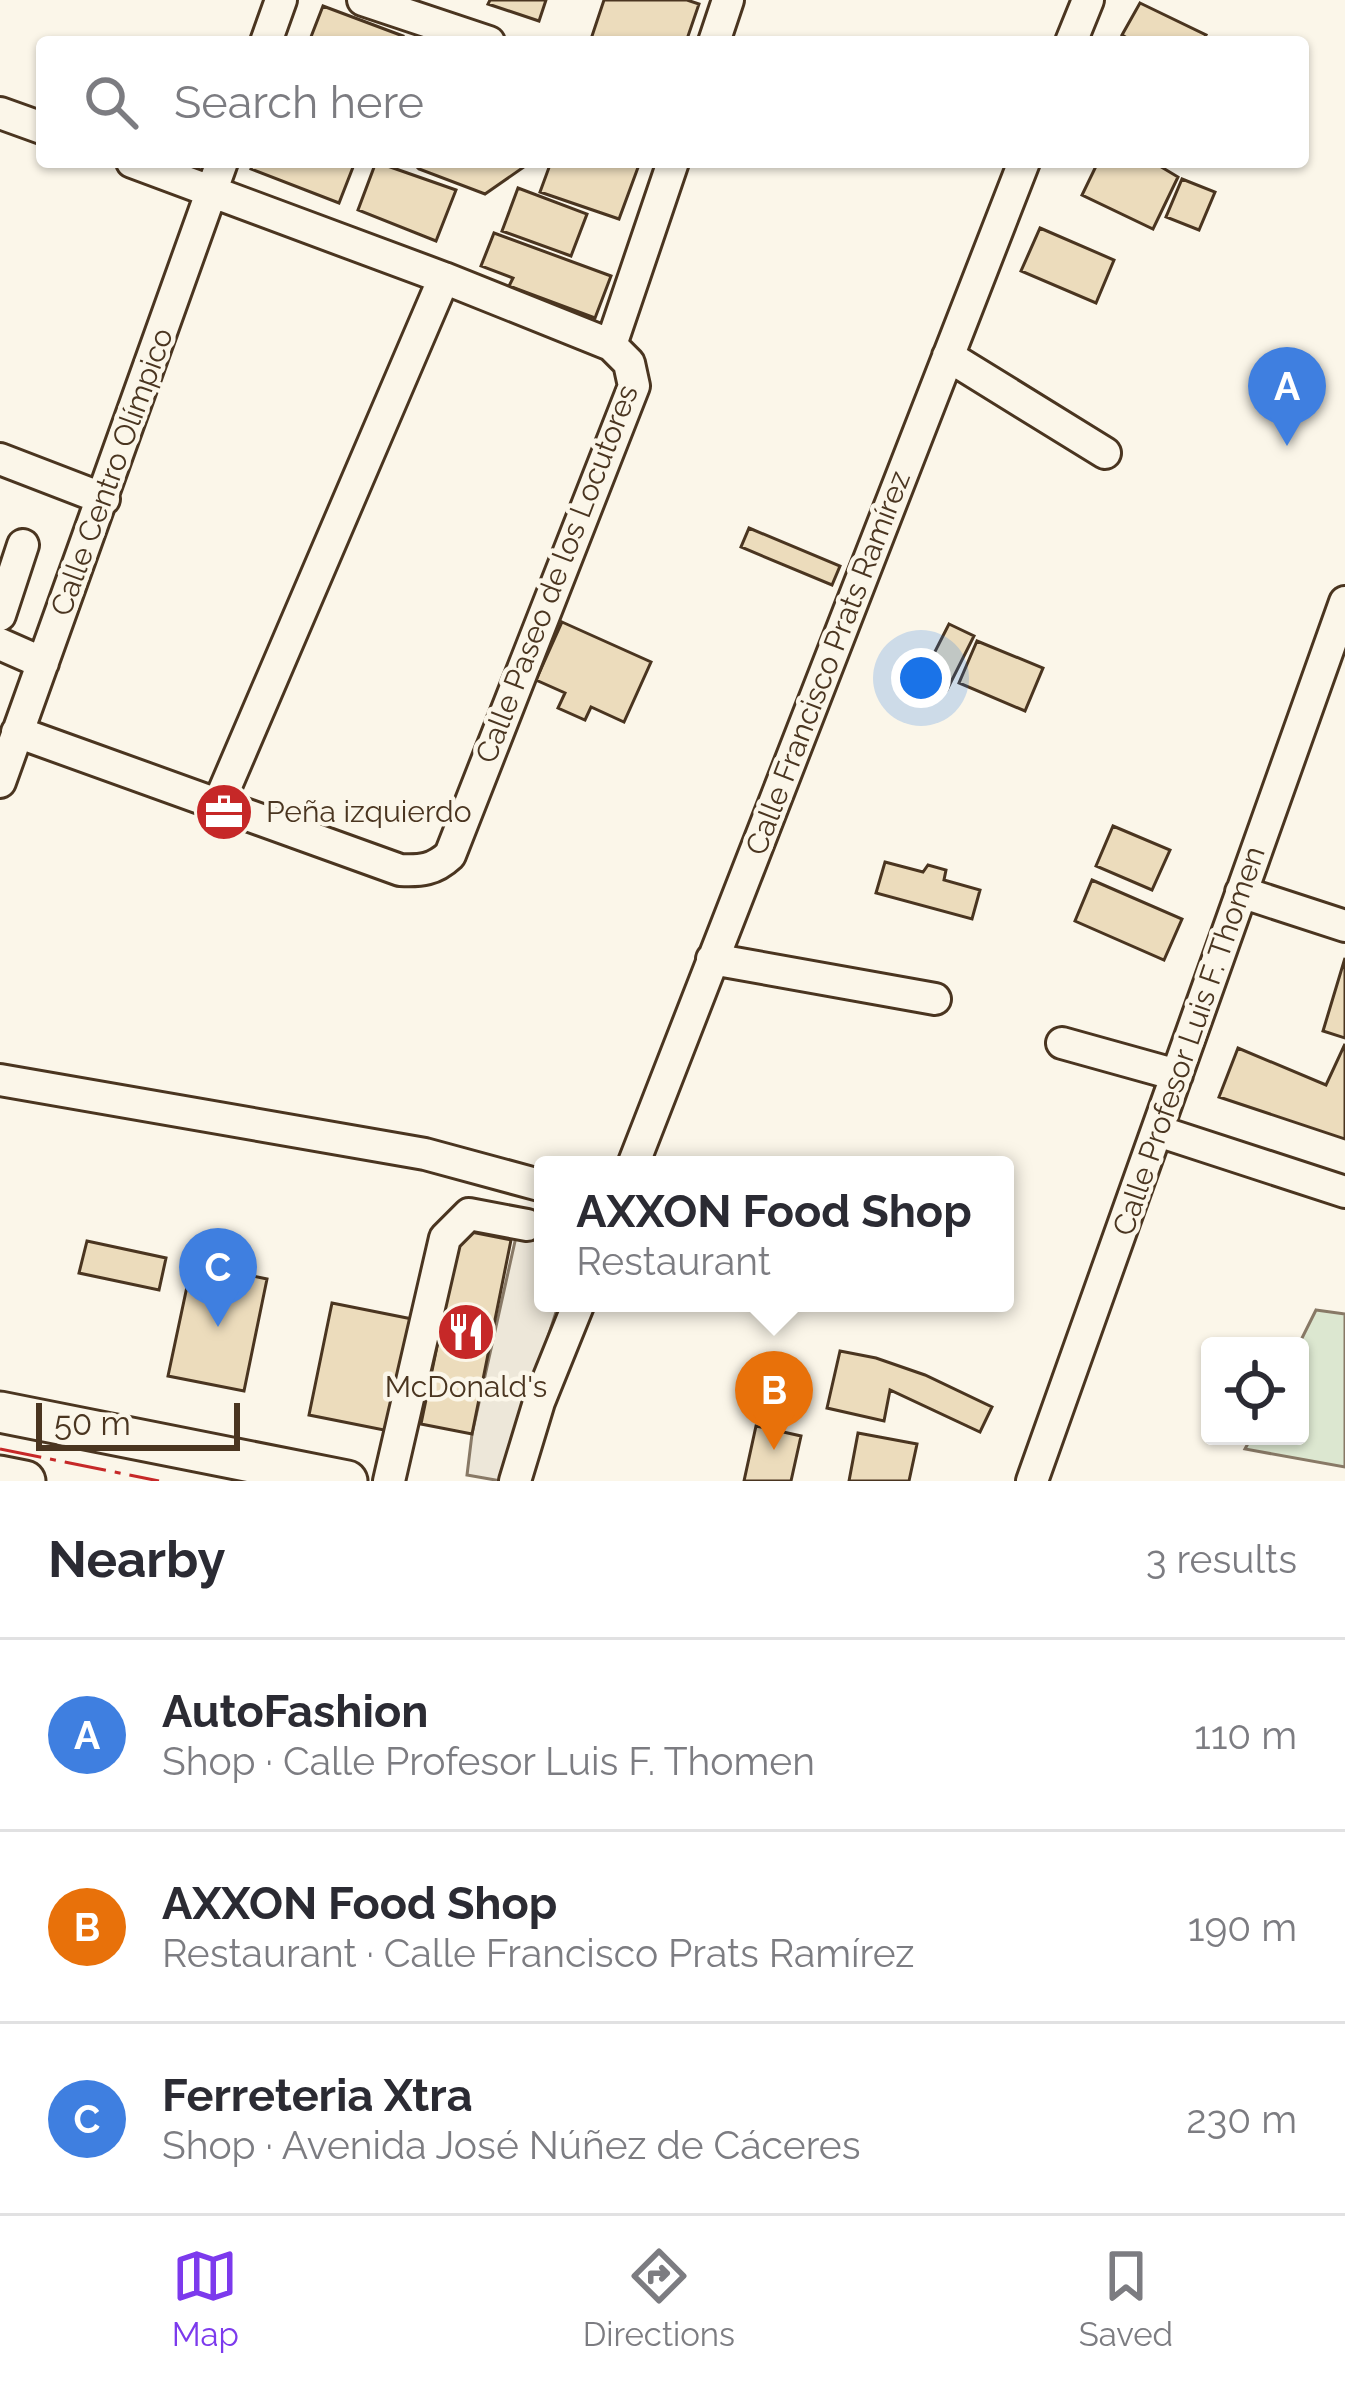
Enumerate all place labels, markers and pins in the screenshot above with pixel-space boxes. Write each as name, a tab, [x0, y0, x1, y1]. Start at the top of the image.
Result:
pin: A	[1248, 347, 1326, 446]
office icon: Peña izquierdo	[193, 781, 255, 843]
place label: Peña izquierdo	[266, 794, 472, 829]
pin: C	[179, 1228, 257, 1327]
restaurant icon: McDonald's	[435, 1301, 497, 1363]
pin: B	[735, 1351, 813, 1450]
place label: McDonald's	[385, 1369, 547, 1404]

